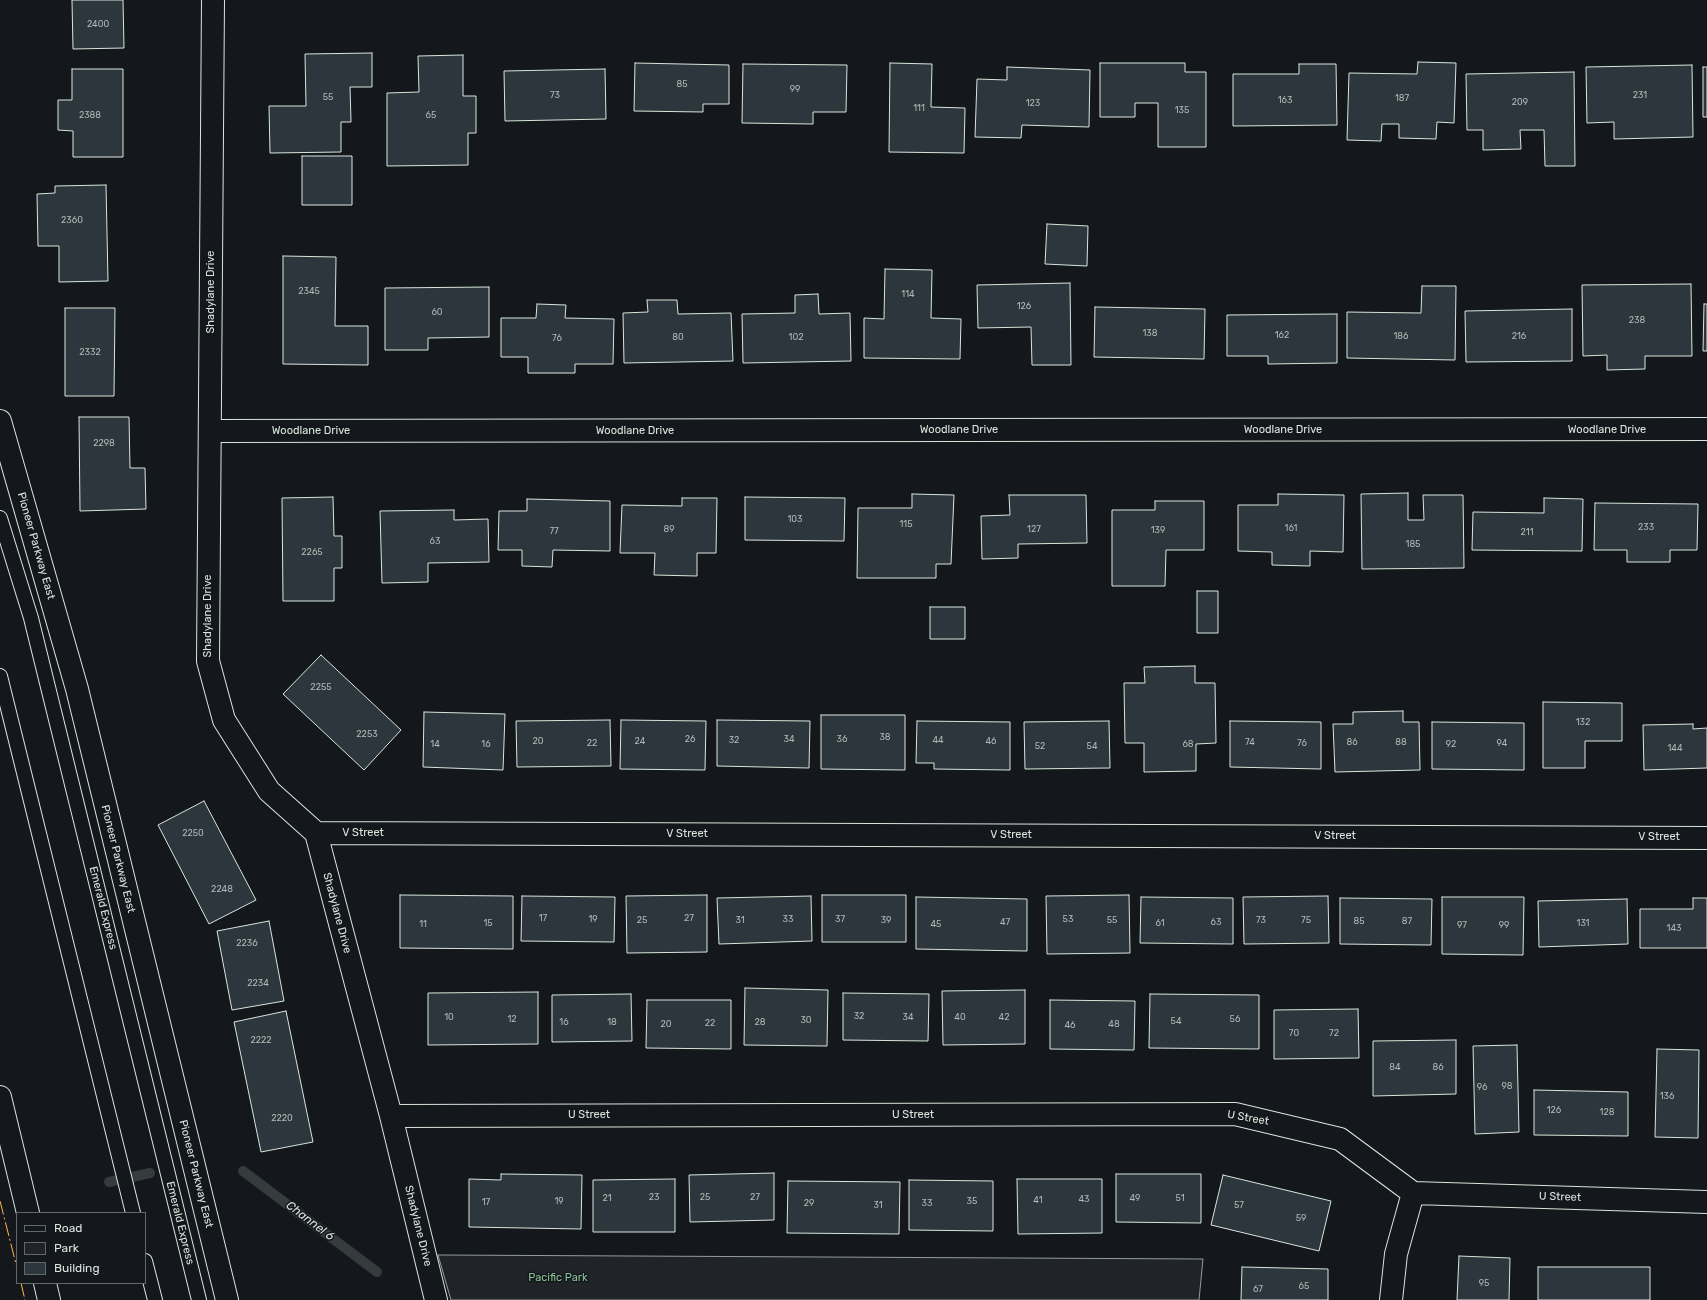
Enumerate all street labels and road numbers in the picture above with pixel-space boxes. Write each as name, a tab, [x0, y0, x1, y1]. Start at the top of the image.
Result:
street label: Shadylane Drive	[204, 251, 218, 333]
street label: Woodlane Drive	[920, 423, 998, 437]
street label: Woodlane Drive	[1244, 423, 1322, 437]
street label: Woodlane Drive	[1568, 423, 1646, 437]
street label: Woodlane Drive	[272, 424, 350, 438]
street label: Woodlane Drive	[596, 424, 674, 438]
street label: Pioneer Parkway East	[14, 491, 58, 601]
street label: Shadylane Drive	[201, 575, 215, 657]
street label: Pioneer Parkway East	[98, 804, 138, 914]
street label: V Street	[342, 826, 384, 840]
street label: V Street	[666, 827, 708, 841]
street label: V Street	[990, 828, 1032, 842]
street label: V Street	[1314, 829, 1356, 843]
street label: V Street	[1638, 830, 1680, 844]
street label: Emerald Express	[86, 865, 120, 951]
street label: Shadylane Drive	[320, 871, 354, 955]
street label: U Street	[568, 1108, 610, 1122]
street label: U Street	[892, 1108, 934, 1122]
street label: U Street	[1226, 1108, 1270, 1128]
street label: Pioneer Parkway East	[176, 1119, 216, 1229]
street label: Emerald Express	[163, 1180, 197, 1266]
street label: Shadylane Drive	[402, 1184, 434, 1268]
street label: U Street	[1539, 1190, 1581, 1204]

